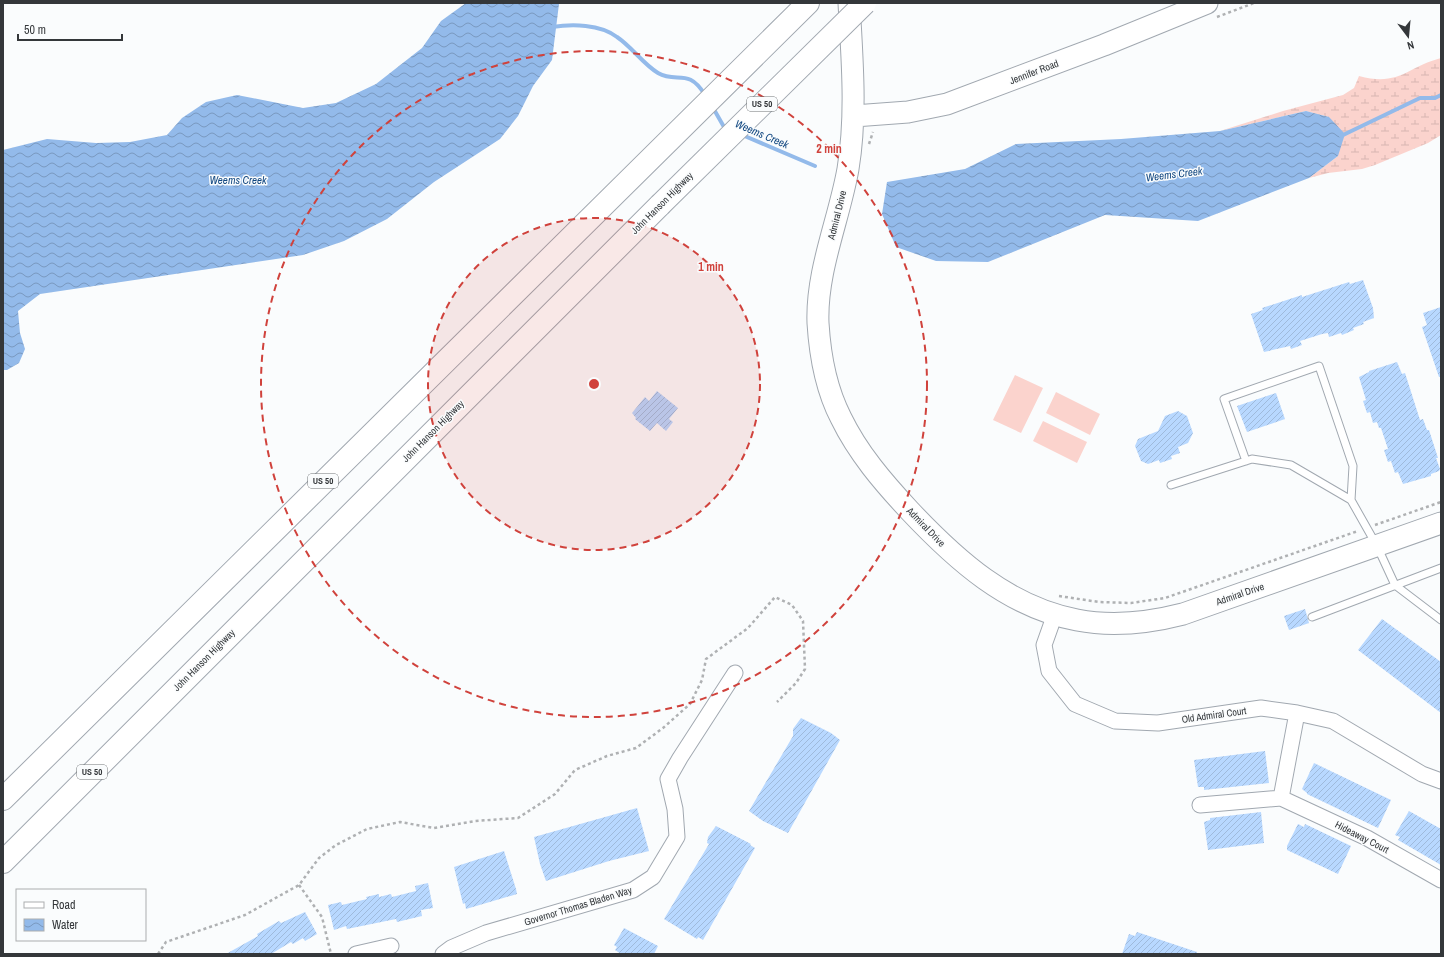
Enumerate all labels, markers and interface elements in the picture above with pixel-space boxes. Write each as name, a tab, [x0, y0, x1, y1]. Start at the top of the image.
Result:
scale bar	[18, 16, 122, 42]
north arrow	[1388, 16, 1428, 56]
text: 50 m	[24, 22, 46, 38]
text: N	[1406, 38, 1416, 53]
street label: Jennifer Road	[1008, 57, 1060, 87]
road number: US 50	[747, 97, 777, 111]
water label: Weems Creek	[733, 116, 791, 152]
text: 2 min	[816, 141, 842, 157]
water label: Weems Creek	[1145, 164, 1204, 184]
street label: John Hanson Highway	[628, 169, 696, 237]
water label: Weems Creek	[210, 173, 267, 187]
street label: Admiral Drive	[824, 189, 849, 242]
text: 1 min	[698, 259, 724, 275]
centre of rings	[587, 377, 601, 391]
street label: John Hanson Highway	[399, 397, 467, 465]
road number: US 50	[308, 474, 338, 488]
street label: Admiral Drive	[903, 504, 948, 550]
street label: Admiral Drive	[1213, 580, 1266, 609]
street label: John Hanson Highway	[170, 626, 238, 694]
street label: Old Admiral Court	[1181, 704, 1248, 726]
road number: US 50	[77, 765, 107, 779]
street label: Hideaway Court	[1333, 818, 1392, 856]
street label: Governor Thomas Bladen Way	[522, 883, 634, 929]
legend	[16, 889, 146, 941]
text: Road	[52, 897, 76, 913]
text: Water	[52, 917, 79, 933]

